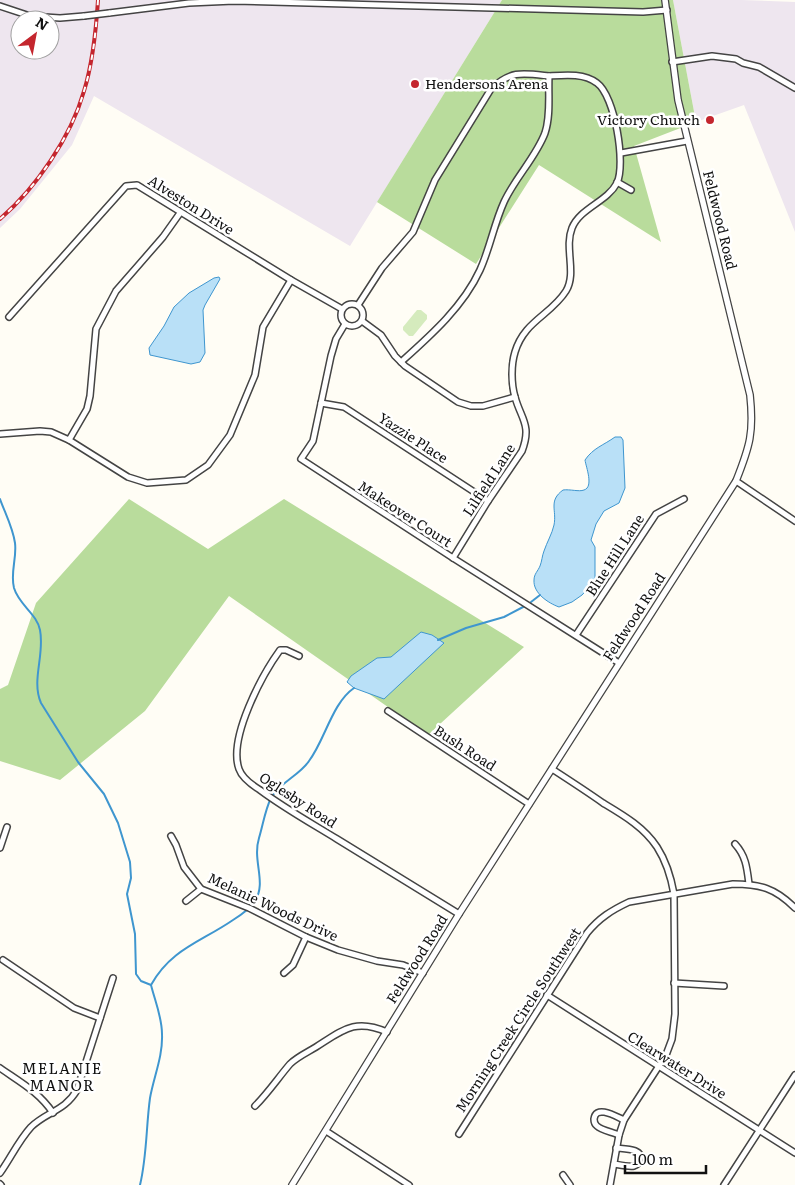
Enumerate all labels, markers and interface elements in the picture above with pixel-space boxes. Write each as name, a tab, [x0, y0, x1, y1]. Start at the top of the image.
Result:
north arrow	[10, 10, 60, 60]
text: N	[32, 12, 53, 35]
place label: Hendersons Arena	[425, 73, 549, 93]
marker: Hendersons Arena	[409, 78, 421, 90]
place label: Victory Church	[597, 109, 700, 129]
marker: Victory Church	[704, 114, 716, 126]
street label: Feldwood Road	[699, 168, 743, 272]
street label: Alveston Drive	[145, 170, 238, 239]
street label: Yazzie Place	[375, 407, 452, 467]
street label: Lilfield Lane	[457, 439, 519, 520]
street label: Makeover Court	[355, 475, 457, 551]
street label: Blue Hill Lane	[580, 510, 648, 599]
street label: Feldwood Road	[597, 568, 669, 665]
street label: Bush Road	[431, 720, 501, 775]
street label: Oglesby Road	[256, 767, 342, 832]
street label: Melanie Woods Drive	[205, 867, 342, 945]
street label: Feldwood Road	[381, 910, 452, 1007]
street label: Morning Creek Circle Southwest	[450, 923, 585, 1116]
street label: Clearwater Drive	[624, 1026, 731, 1103]
district label: MELANIE MANOR	[22, 1056, 102, 1096]
scale bar	[625, 1142, 706, 1174]
text: 100 m	[632, 1147, 673, 1170]

